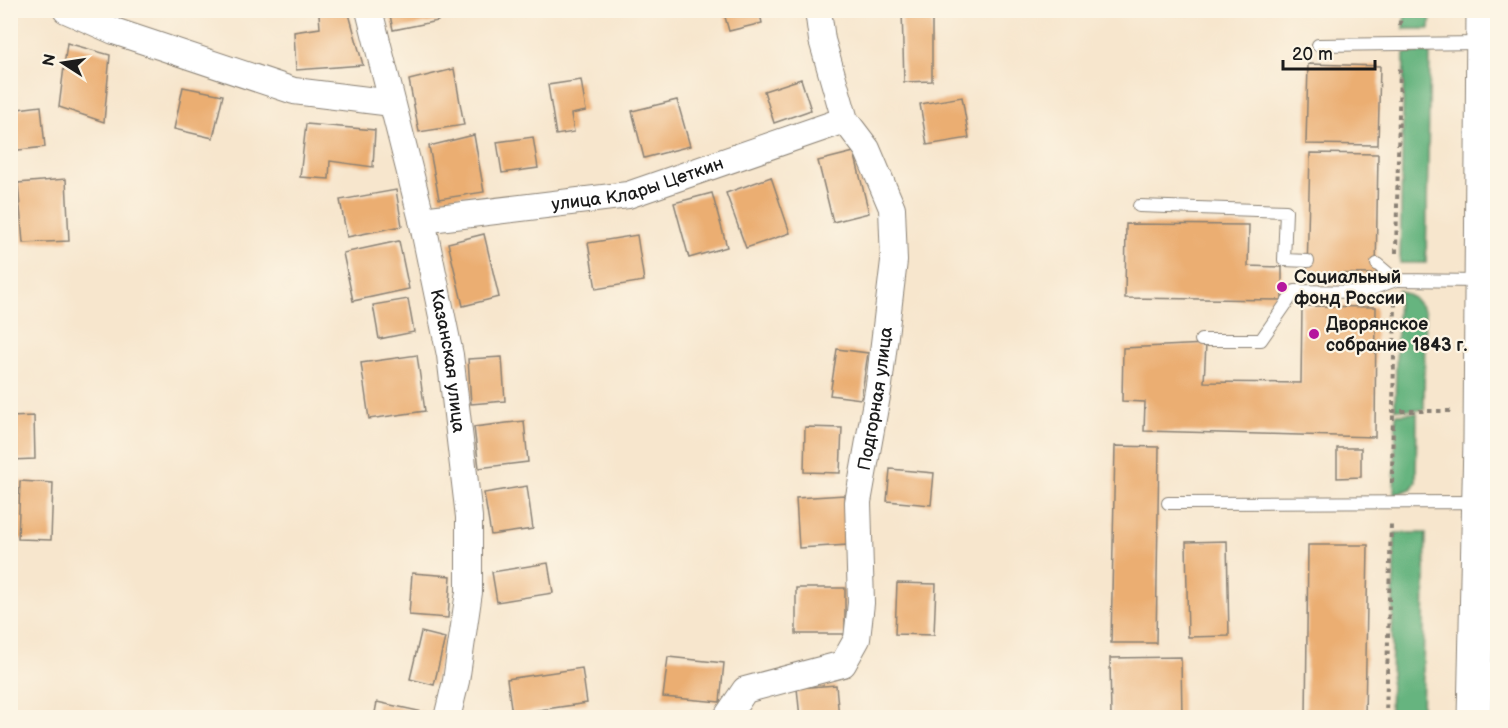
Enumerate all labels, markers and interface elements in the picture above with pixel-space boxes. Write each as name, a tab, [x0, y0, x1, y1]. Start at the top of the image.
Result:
north arrow	[33, 33, 93, 93]
scale bar	[1283, 33, 1374, 71]
text: 20 m	[1292, 44, 1333, 65]
text: N	[39, 52, 60, 68]
street label: улица Клары Цеткин	[550, 152, 726, 215]
place label: Социальный фонд России	[1294, 267, 1405, 309]
marker: Социальный фонд России	[1275, 280, 1289, 294]
street label: Казанская улица	[426, 287, 470, 434]
place label: Дворянское собрание 1843 г.	[1326, 314, 1468, 356]
street label: Подгорная улица	[853, 325, 896, 472]
marker: Дворянское собрание 1843 г.	[1307, 327, 1321, 341]

